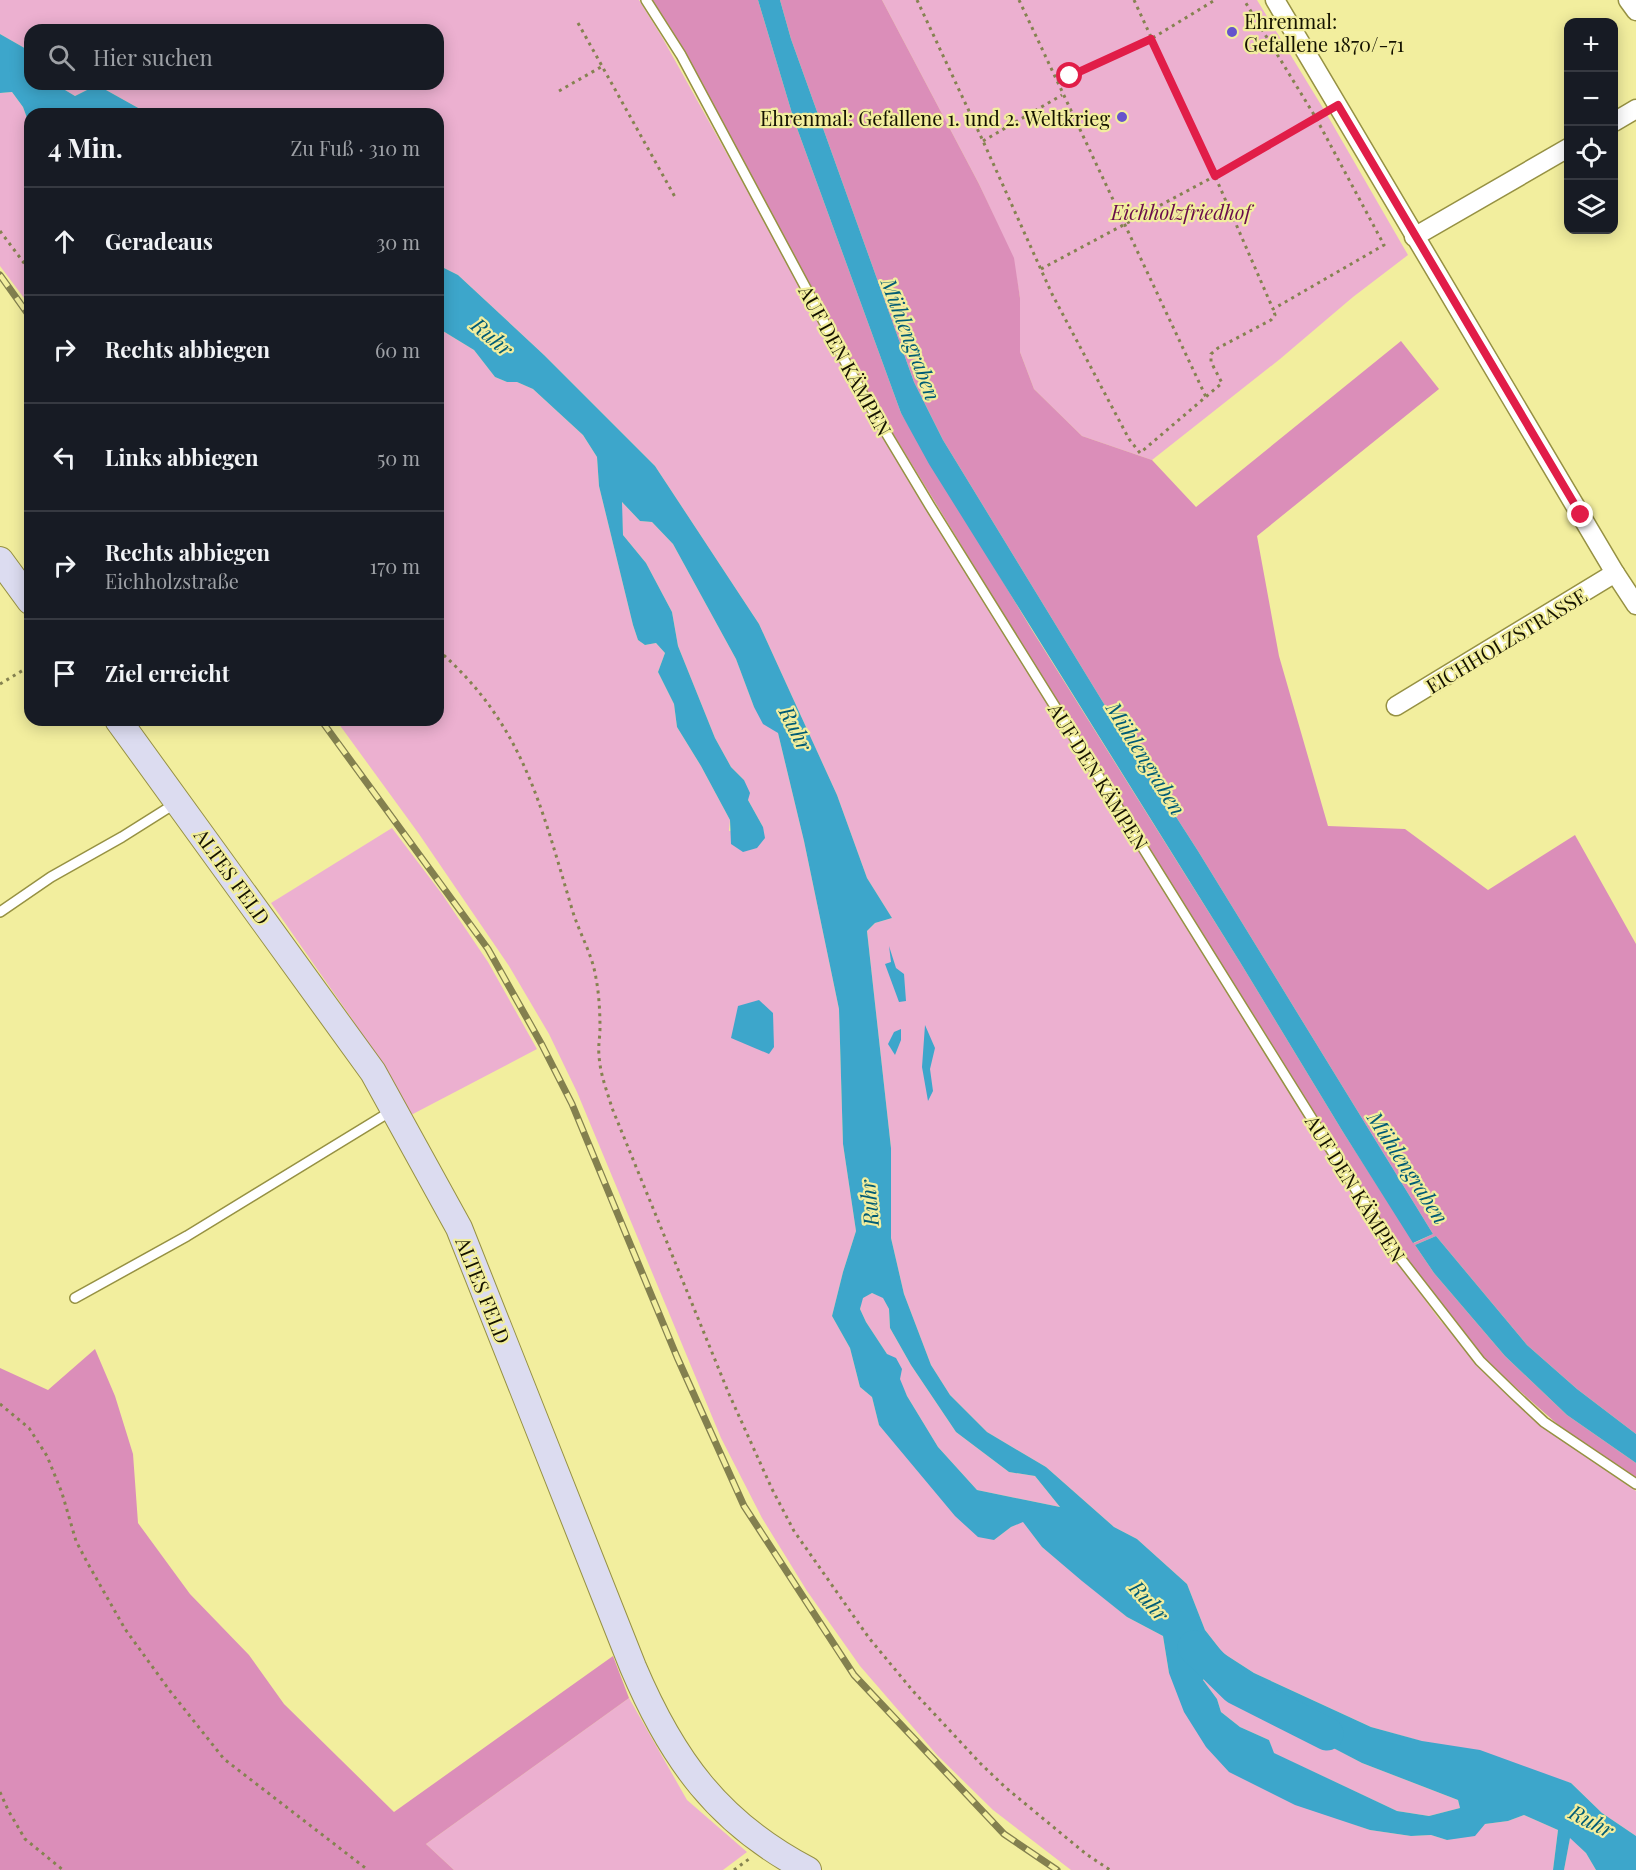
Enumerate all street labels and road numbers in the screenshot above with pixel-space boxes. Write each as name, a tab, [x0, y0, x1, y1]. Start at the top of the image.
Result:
street label: AUF DEN KÄMPEN	[793, 279, 899, 440]
street label: EICHHOLZSTRASSE	[1420, 581, 1592, 699]
street label: AUF DEN KÄMPEN	[1042, 697, 1155, 855]
street label: ALTES FELD	[188, 822, 277, 930]
street label: AUF DEN KÄMPEN	[1299, 1109, 1412, 1267]
street label: ALTES FELD	[450, 1232, 518, 1347]

